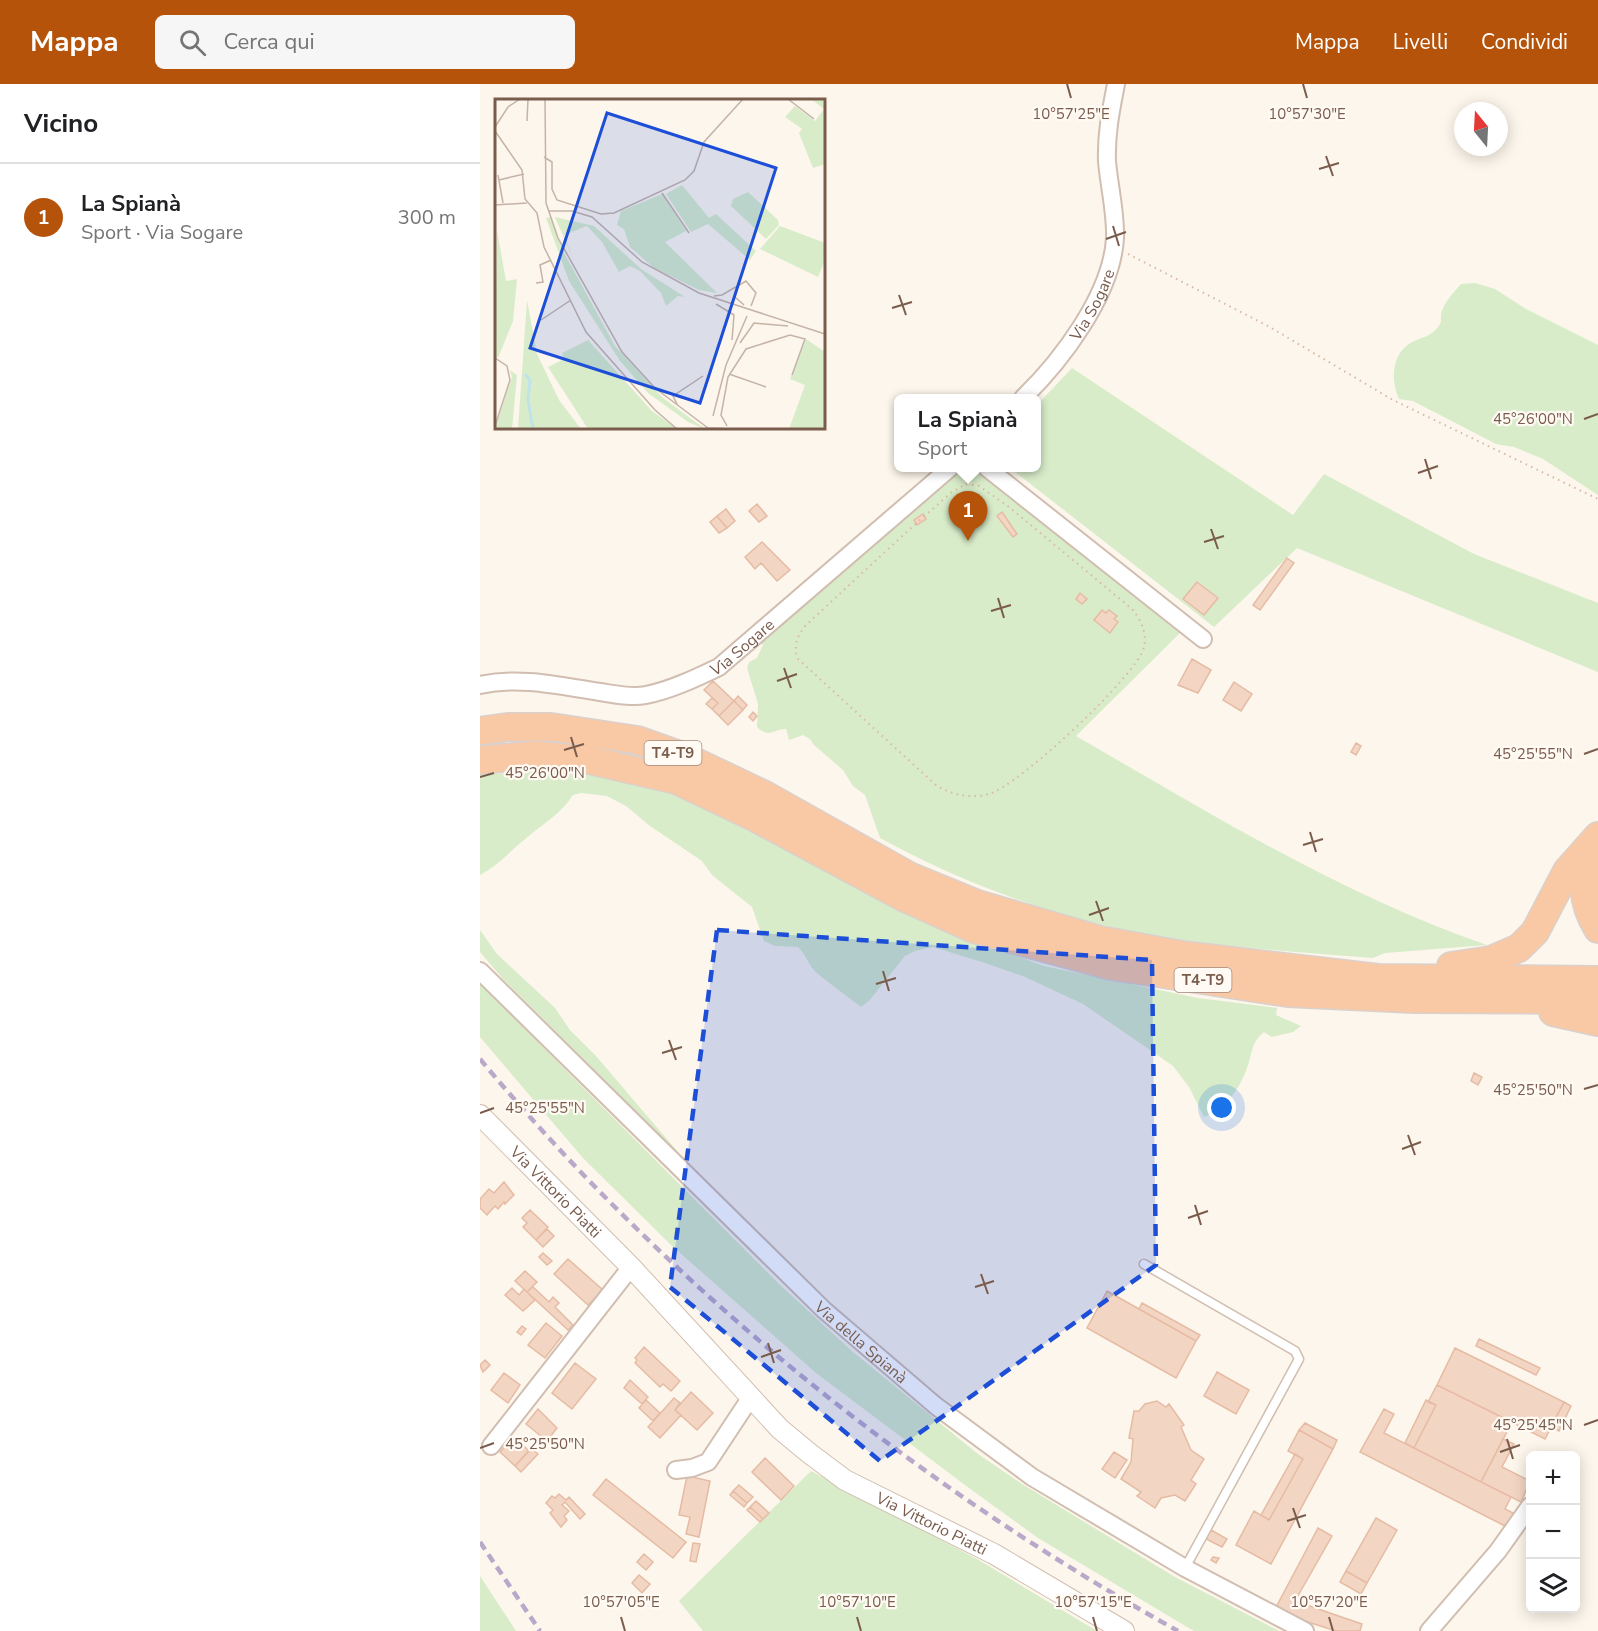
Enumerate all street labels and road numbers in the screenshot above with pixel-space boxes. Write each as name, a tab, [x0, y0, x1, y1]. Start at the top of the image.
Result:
street label: Via Sogare	[1064, 266, 1120, 346]
street label: Via Sogare	[706, 614, 779, 682]
road number: T4-T9	[644, 741, 702, 765]
road number: T4-T9	[1174, 968, 1232, 992]
street label: Via Vittorio Piatti	[504, 1141, 606, 1243]
street label: Via della Spianà	[808, 1296, 912, 1389]
street label: Via Vittorio Piatti	[871, 1487, 991, 1561]

